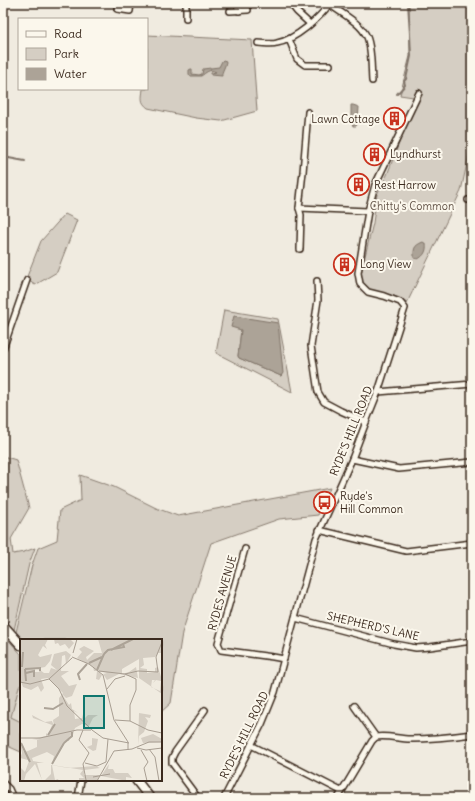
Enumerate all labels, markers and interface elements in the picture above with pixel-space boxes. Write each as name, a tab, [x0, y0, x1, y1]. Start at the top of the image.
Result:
legend	[18, 18, 148, 90]
text: Road	[54, 26, 82, 41]
text: Park	[54, 46, 79, 61]
text: Water	[54, 66, 87, 81]
building icon: Lawn Cottage	[382, 106, 408, 132]
place label: Lawn Cottage	[311, 112, 380, 126]
building icon: Lyndhurst	[362, 141, 388, 167]
place label: Lyndhurst	[390, 147, 441, 161]
building icon: Rest Harrow	[346, 172, 372, 198]
place label: Rest Harrow	[374, 178, 436, 192]
park label: Chitty's Common	[370, 199, 454, 213]
building icon: Long View	[332, 251, 358, 277]
place label: Long View	[360, 257, 411, 271]
street label: RYDE'S HILL ROAD	[327, 384, 375, 478]
bus stop icon: Ryde's Hill Common	[312, 489, 338, 515]
place label: Ryde's Hill Common	[340, 489, 403, 516]
street label: RYDES AVENUE	[205, 554, 239, 632]
street label: SHEPHERD'S LANE	[326, 609, 420, 643]
inset map	[20, 639, 162, 781]
street label: RYDE'S HILL ROAD	[217, 689, 271, 781]

